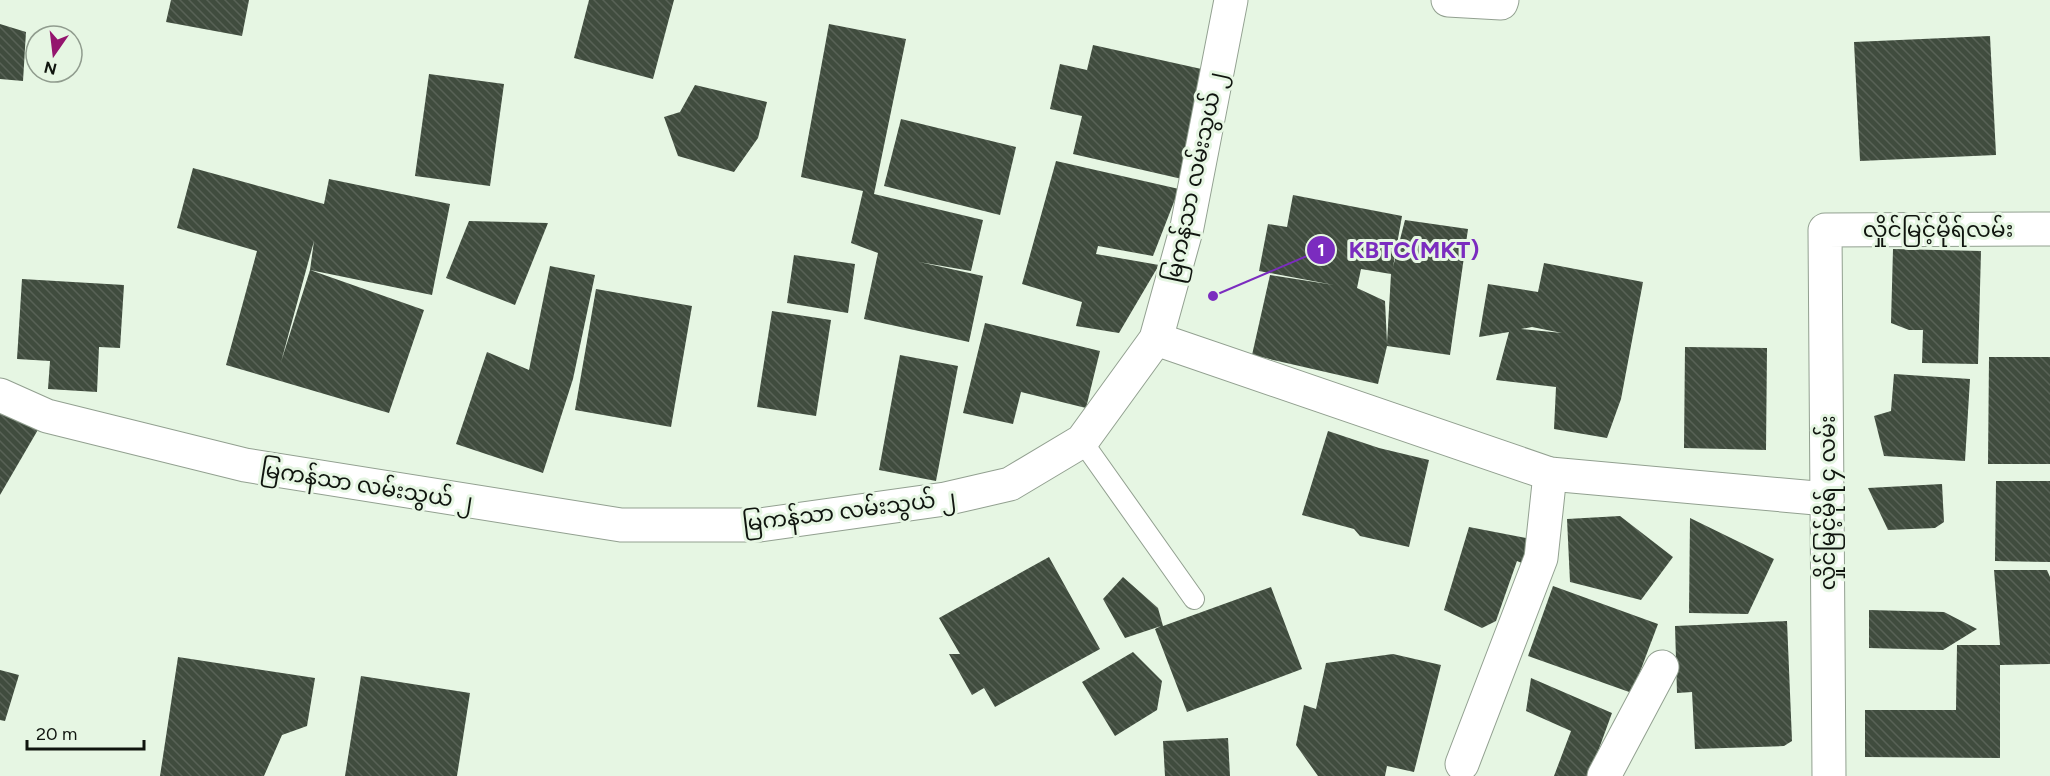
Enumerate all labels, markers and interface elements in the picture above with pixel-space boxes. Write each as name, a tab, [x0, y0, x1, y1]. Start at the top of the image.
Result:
north arrow	[24, 24, 84, 84]
text: N	[42, 57, 59, 79]
street label: မြကန်သာ လမ်းသွယ် ၂	[1157, 69, 1234, 286]
street label: လှိုင်မြင့်မိုရ်လမ်း	[1863, 214, 2013, 247]
callout: KBTC(MKT)	[1306, 229, 1491, 271]
text: KBTC(MKT)	[1349, 235, 1480, 264]
text: 1	[1317, 239, 1325, 261]
street label: လှိုင်မြင့်မိုရ် ၄ လမ်း	[1812, 415, 1845, 591]
street label: မြကန်သာ လမ်းသွယ် ၂	[258, 453, 475, 520]
street label: မြကန်သာ လမ်းသွယ် ၂	[741, 482, 958, 541]
scale bar	[27, 713, 144, 751]
text: 20 m	[36, 723, 77, 745]

